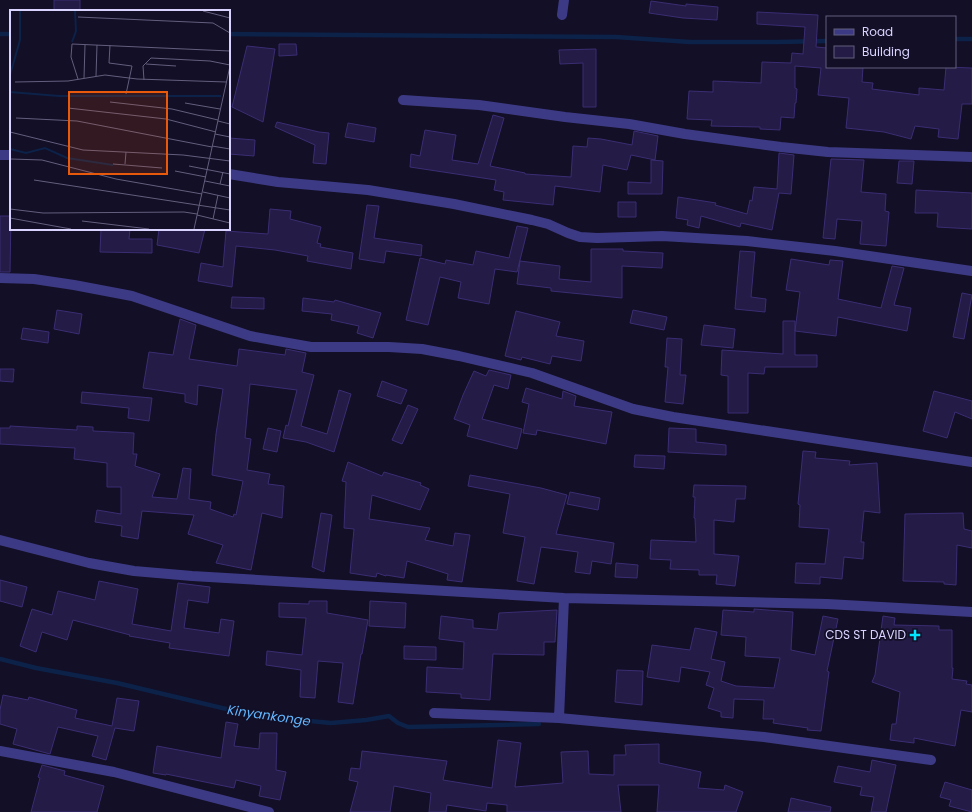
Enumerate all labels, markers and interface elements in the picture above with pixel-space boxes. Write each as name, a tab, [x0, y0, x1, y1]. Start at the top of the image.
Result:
inset map	[10, 10, 230, 230]
legend	[826, 16, 956, 68]
text: Road	[862, 23, 893, 40]
text: Building	[862, 43, 910, 60]
place label: CDS ST DAVID	[825, 626, 906, 643]
marker: CDS ST DAVID	[909, 629, 921, 641]
water label: Kinyankonge	[226, 700, 312, 731]

